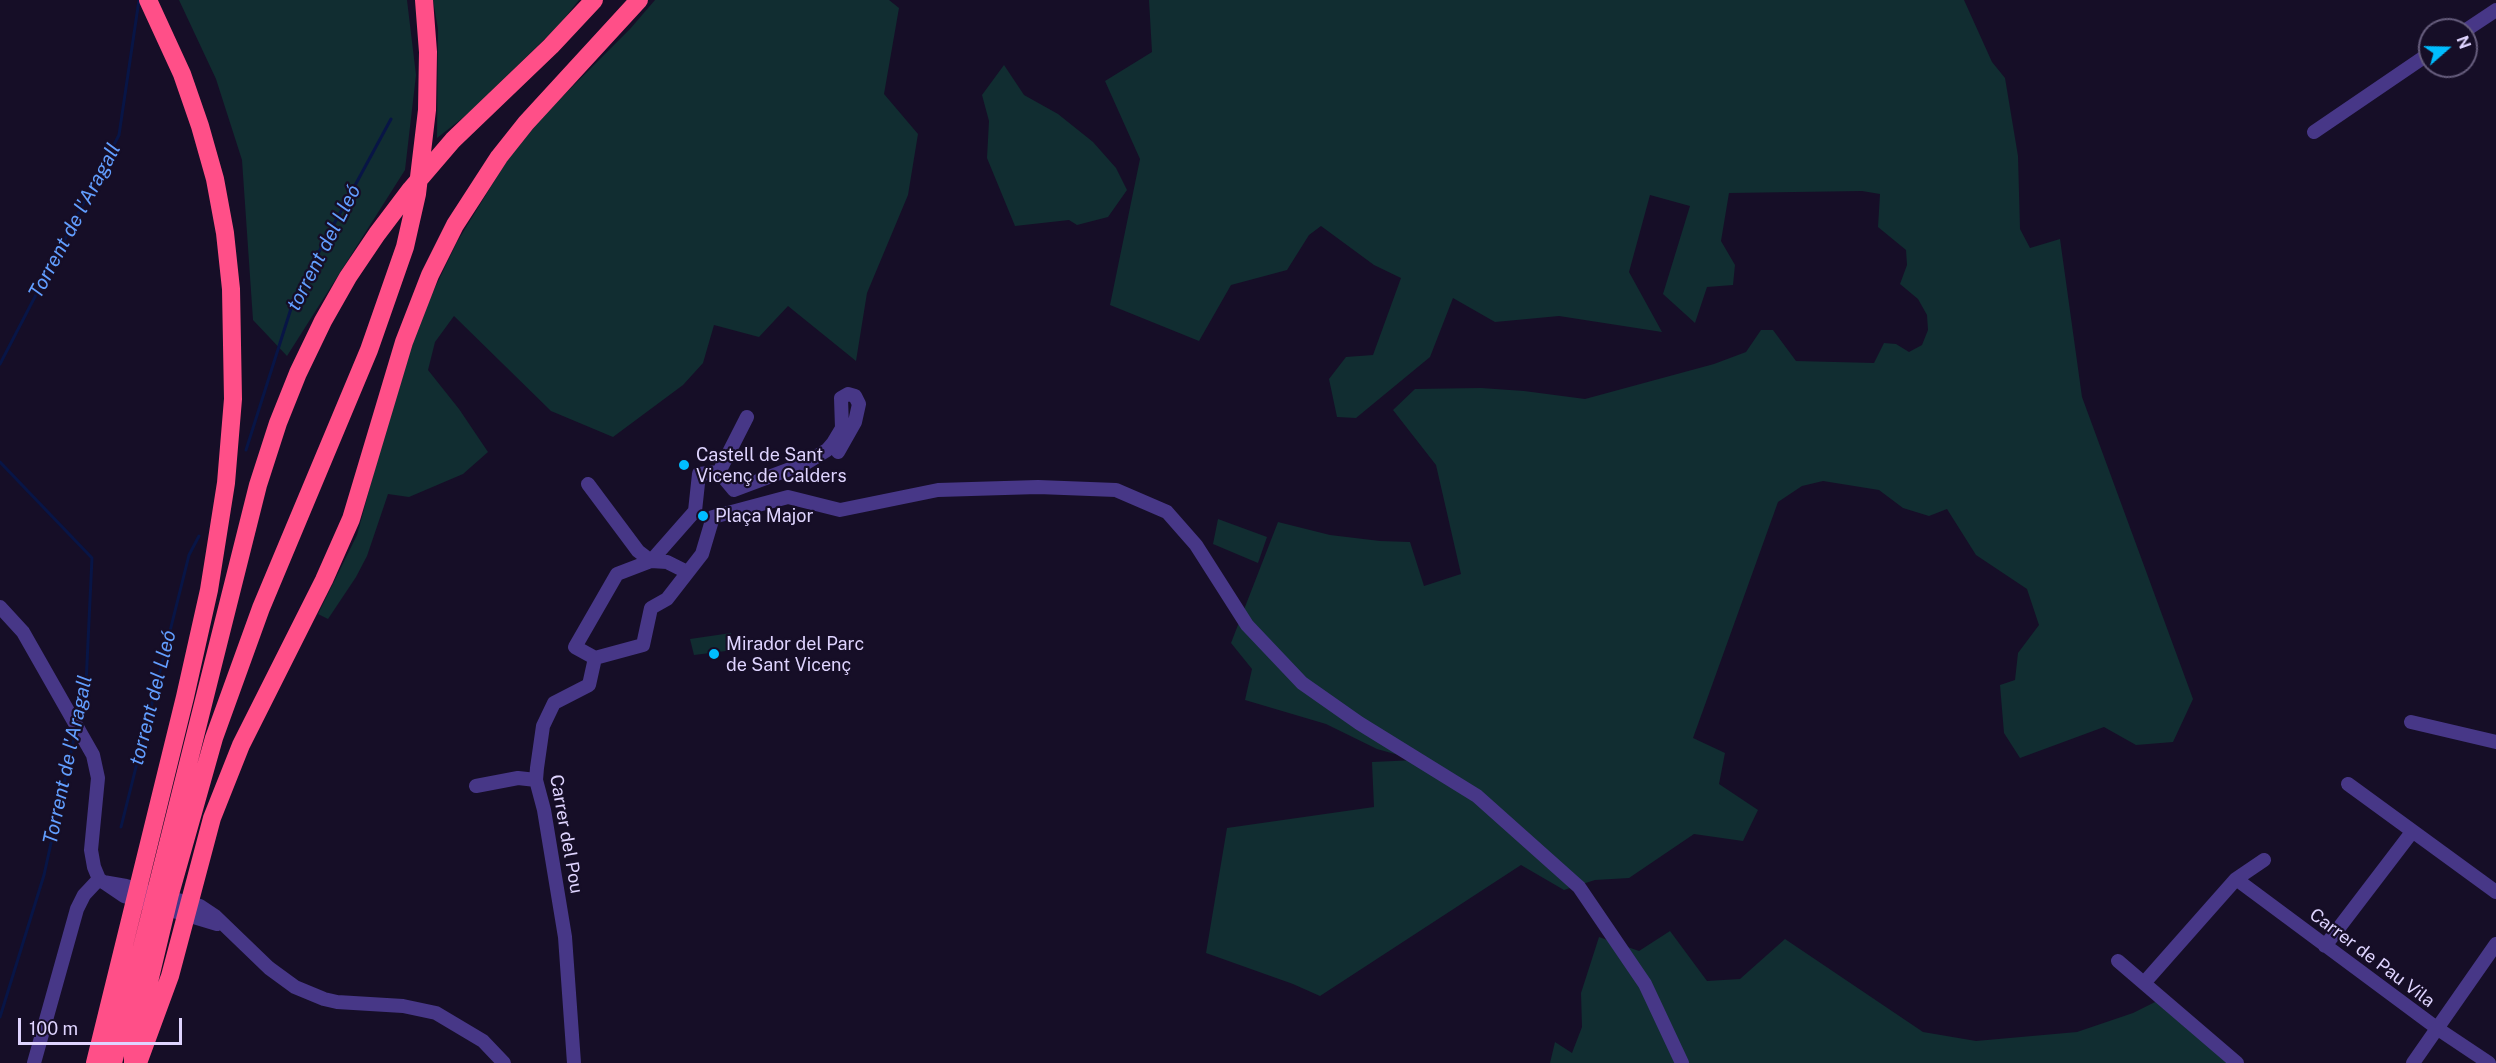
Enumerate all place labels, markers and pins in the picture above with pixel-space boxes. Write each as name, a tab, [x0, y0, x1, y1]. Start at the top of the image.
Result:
place label: Castell de Sant Vicenç de Calders	[696, 444, 847, 486]
marker: Castell de Sant Vicenç de Calders	[677, 458, 691, 472]
place label: Plaça Major	[715, 505, 814, 527]
marker: Plaça Major	[696, 509, 710, 523]
place label: Mirador del Parc de Sant Vicenç	[726, 633, 864, 676]
marker: Mirador del Parc de Sant Vicenç	[707, 647, 721, 661]

